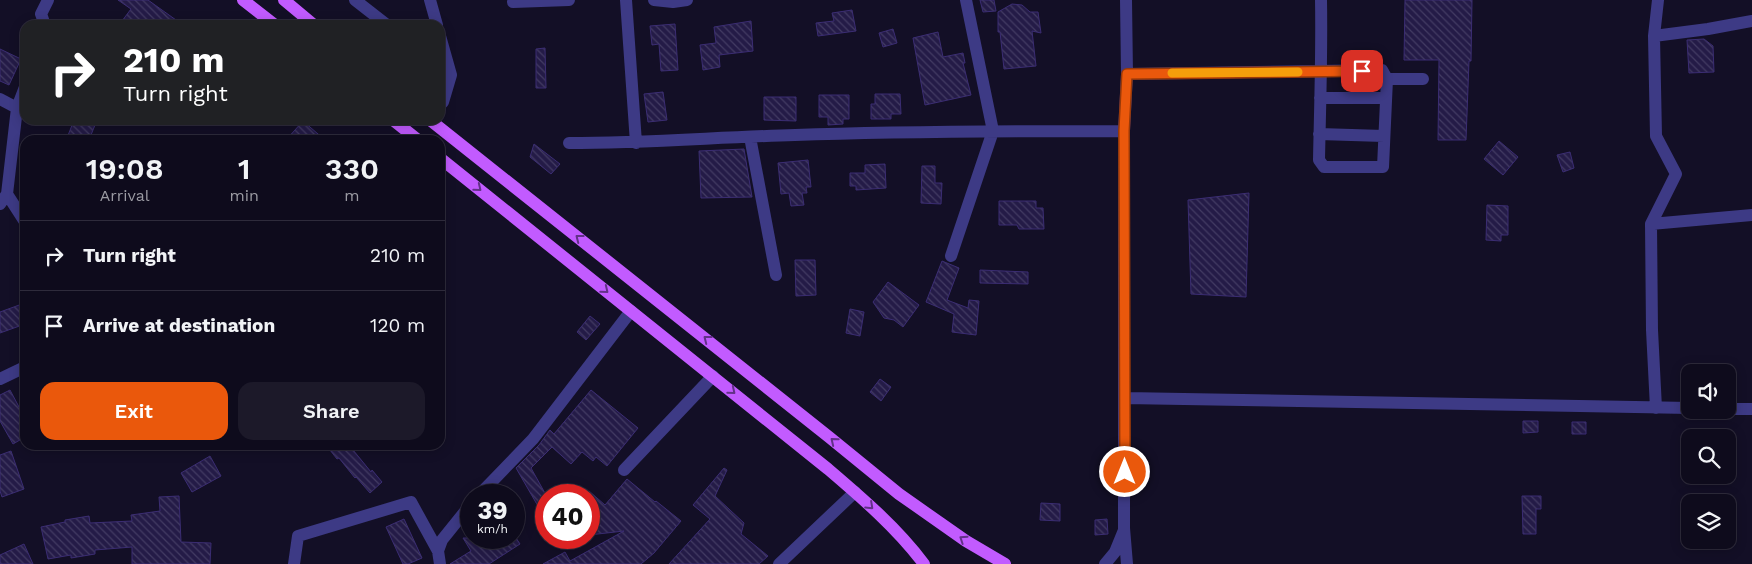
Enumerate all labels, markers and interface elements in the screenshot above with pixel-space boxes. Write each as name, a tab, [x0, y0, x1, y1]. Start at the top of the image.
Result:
text: 210 m	[123, 39, 224, 81]
icon: right	[40, 40, 105, 105]
pin	[1341, 50, 1383, 92]
icon: arrive	[1348, 57, 1376, 85]
text: Turn right	[123, 81, 228, 106]
text: 19:08	[86, 151, 164, 186]
text: 1	[238, 151, 250, 186]
text: 330	[325, 151, 379, 186]
one-way arrow	[472, 183, 481, 191]
text: Arrival	[100, 186, 150, 205]
text: min	[229, 186, 259, 205]
text: m	[344, 186, 360, 205]
one-way arrow	[576, 235, 585, 244]
icon: right	[40, 242, 68, 270]
text: Turn right	[83, 244, 176, 267]
text: 210 m	[370, 244, 425, 267]
one-way arrow	[599, 284, 608, 292]
icon: arrive	[40, 312, 68, 340]
text: Arrive at destination	[83, 314, 275, 337]
text: 120 m	[370, 314, 425, 337]
one-way arrow	[704, 337, 713, 345]
map controls	[1681, 364, 1736, 549]
button: sound	[1681, 364, 1736, 419]
button: Exit	[40, 382, 228, 440]
button: Share	[238, 382, 425, 440]
one-way arrow	[726, 386, 735, 394]
button: search	[1681, 429, 1736, 484]
one-way arrow	[830, 437, 839, 446]
position arrow	[1098, 445, 1150, 497]
speed limit sign: 40	[535, 484, 600, 549]
button: layers	[1681, 494, 1736, 549]
text: 39	[477, 496, 508, 525]
one-way arrow	[865, 500, 874, 509]
text: km/h	[477, 522, 508, 536]
one-way arrow	[959, 536, 969, 545]

